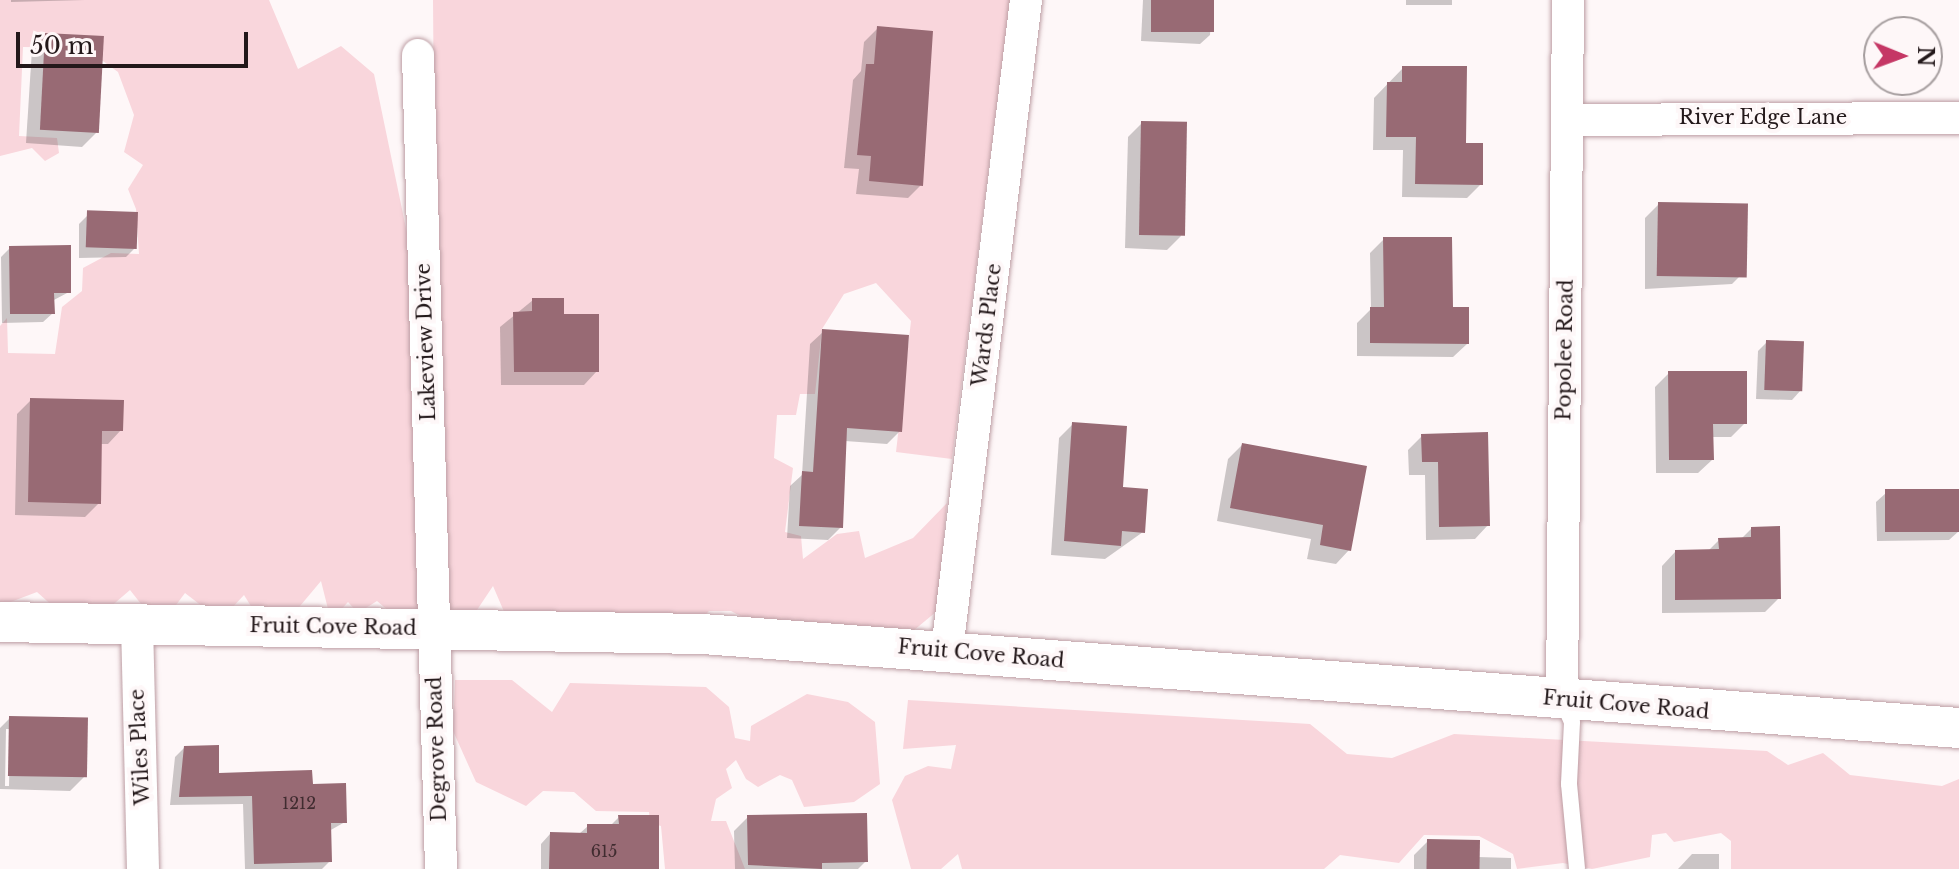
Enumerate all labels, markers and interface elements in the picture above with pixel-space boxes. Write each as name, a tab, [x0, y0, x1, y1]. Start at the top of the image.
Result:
scale bar	[20, 16, 252, 66]
north arrow	[1863, 16, 1943, 96]
text: 50 m	[30, 31, 93, 60]
text: N	[1912, 46, 1939, 67]
street label: River Edge Lane	[1679, 105, 1847, 129]
street label: Lakeview Drive	[411, 262, 441, 422]
street label: Wards Place	[968, 262, 1006, 388]
street label: Popolee Road	[1552, 279, 1578, 421]
street label: Fruit Cove Road	[249, 614, 417, 640]
street label: Fruit Cove Road	[897, 635, 1065, 673]
street label: Degrove Road	[422, 676, 452, 822]
street label: Fruit Cove Road	[1542, 686, 1710, 724]
street label: Wiles Place	[125, 688, 155, 806]
house number: 1212	[282, 793, 316, 813]
house number: 615	[591, 841, 617, 861]

